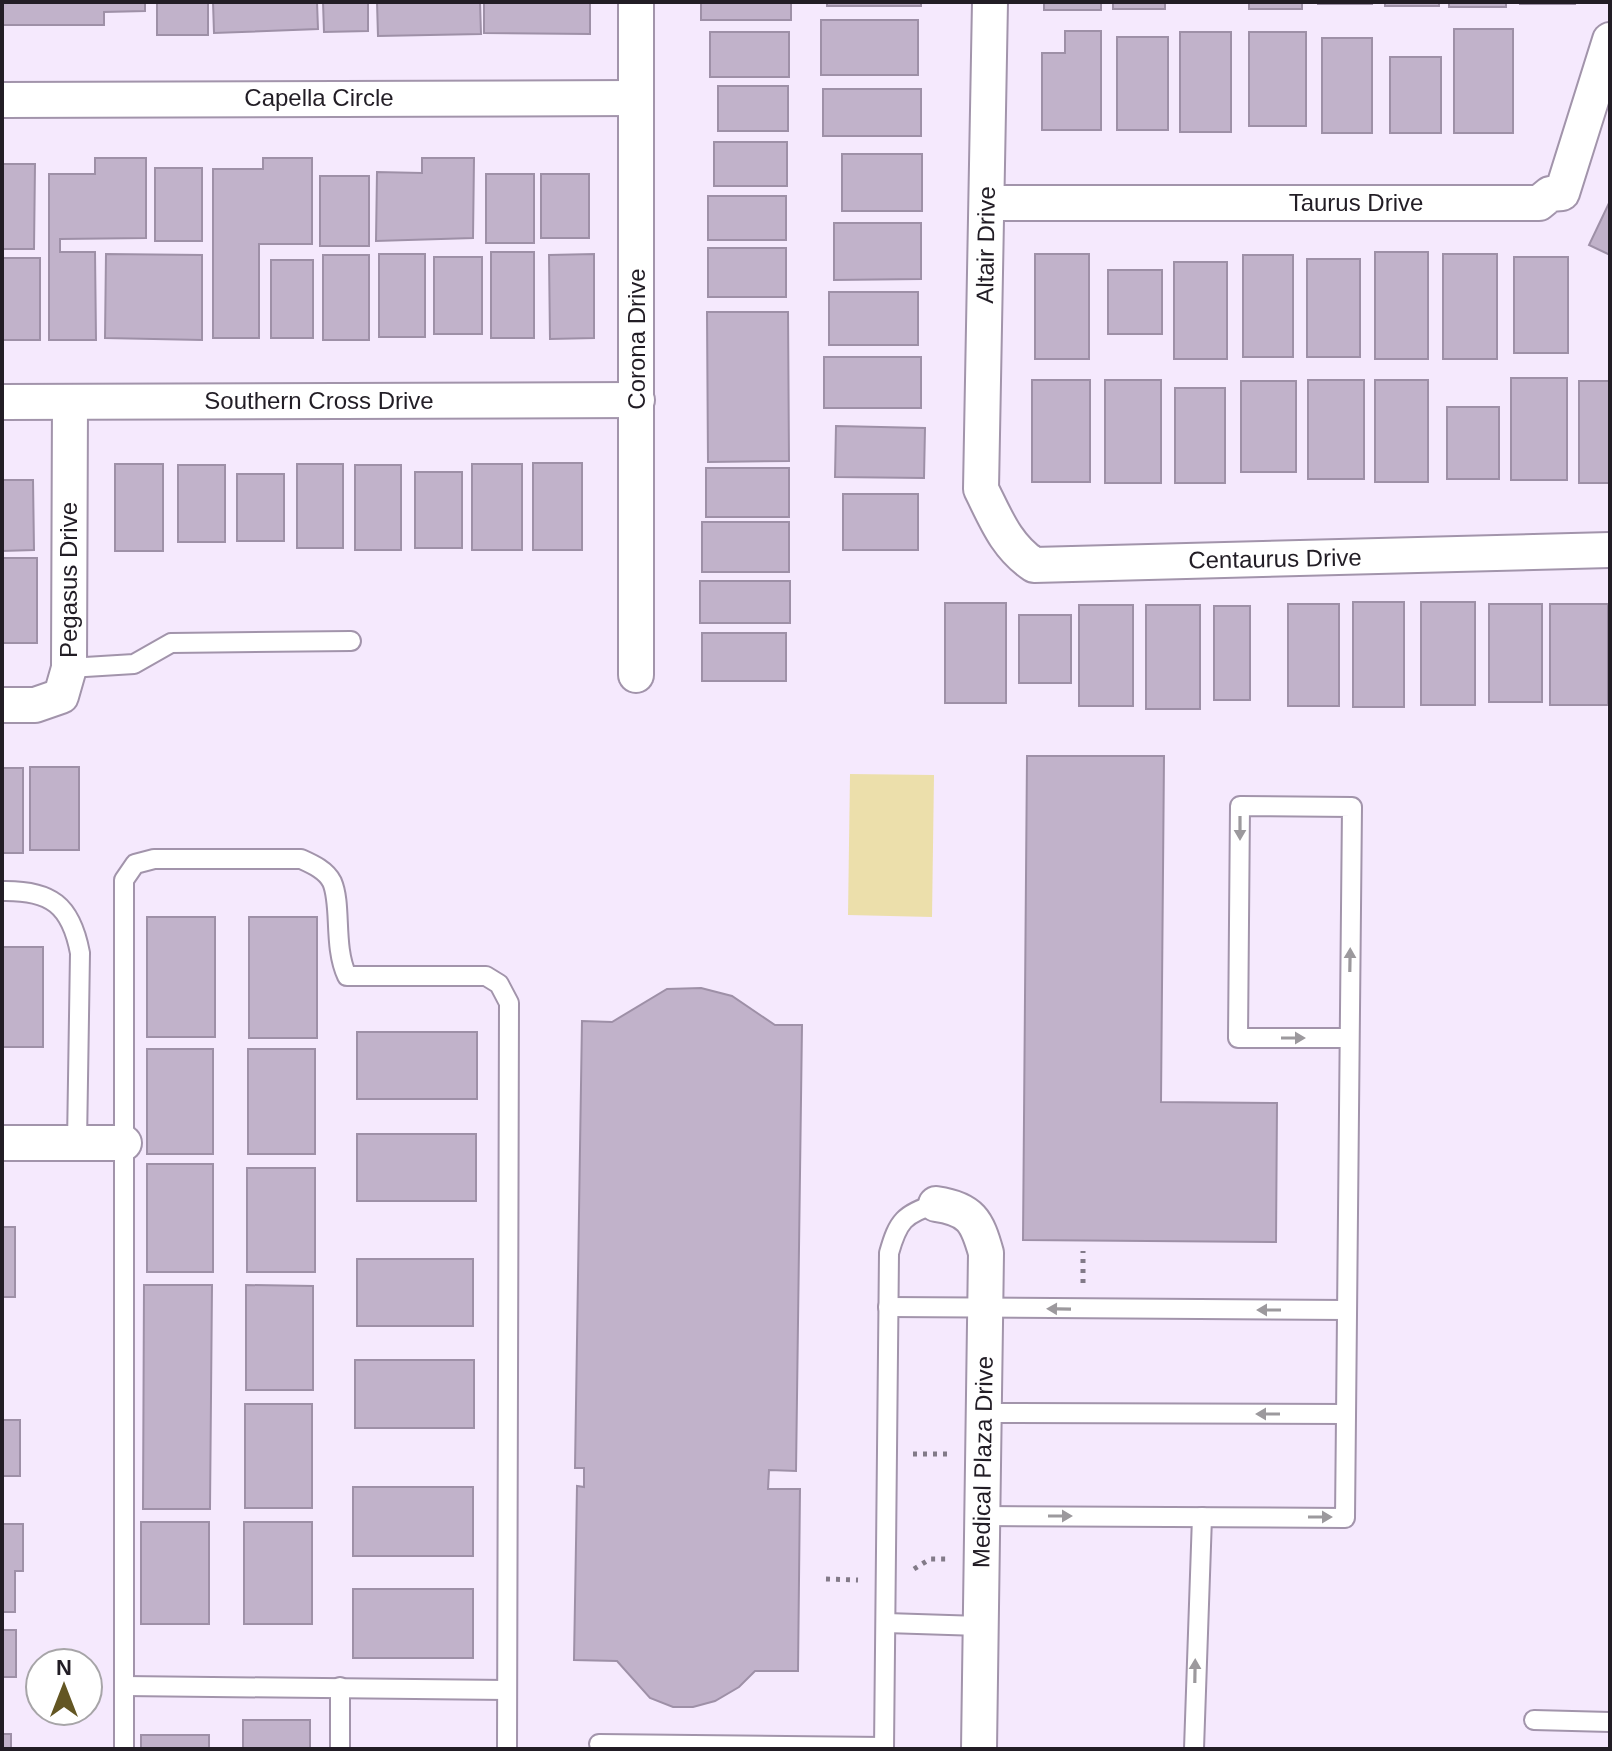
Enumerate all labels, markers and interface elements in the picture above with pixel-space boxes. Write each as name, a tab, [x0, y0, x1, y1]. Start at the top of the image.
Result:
street label: Capella Circle	[244, 84, 394, 111]
street label: Altair Drive	[971, 186, 1000, 304]
street label: Taurus Drive	[1289, 189, 1423, 216]
street label: Corona Drive	[623, 268, 650, 410]
street label: Southern Cross Drive	[204, 387, 434, 414]
street label: Pegasus Drive	[55, 502, 82, 658]
street label: Centaurus Drive	[1188, 543, 1362, 574]
one-way arrow	[1234, 816, 1246, 841]
one-way arrow	[1344, 947, 1356, 972]
one-way arrow	[1281, 1032, 1306, 1044]
one-way arrow	[1046, 1303, 1071, 1315]
one-way arrow	[1256, 1304, 1281, 1316]
street label: Medical Plaza Drive	[967, 1356, 998, 1568]
one-way arrow	[1255, 1408, 1280, 1420]
one-way arrow	[1048, 1510, 1073, 1522]
one-way arrow	[1308, 1511, 1333, 1524]
north arrow	[24, 1647, 104, 1727]
text: N	[56, 1655, 72, 1680]
one-way arrow	[1189, 1658, 1201, 1683]

